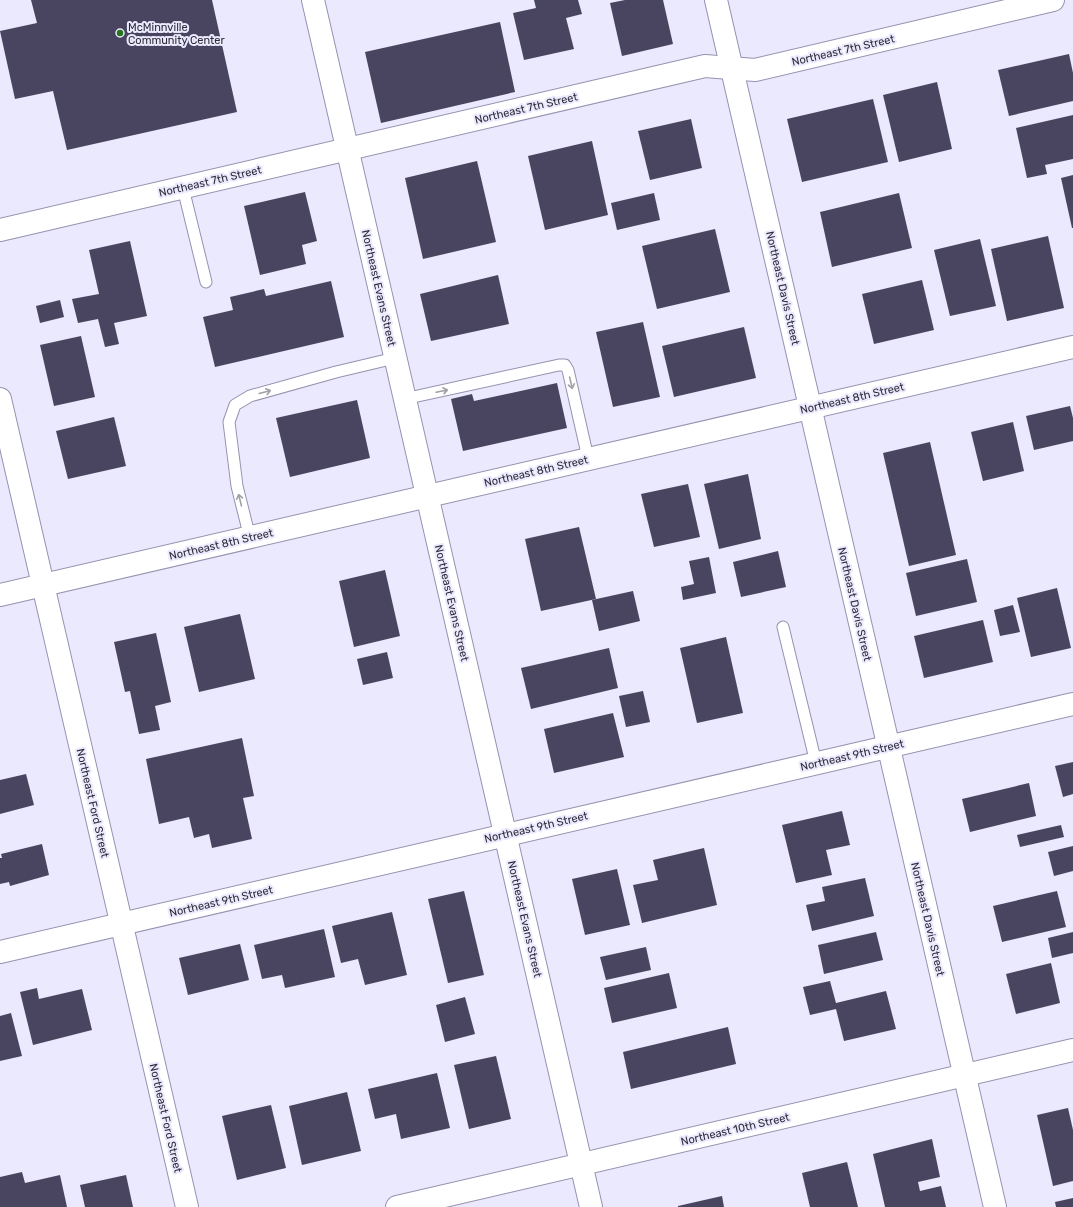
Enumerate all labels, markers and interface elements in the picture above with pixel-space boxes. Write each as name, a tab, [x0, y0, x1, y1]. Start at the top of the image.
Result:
place label: McMinnville Community Center	[128, 21, 225, 47]
marker: McMinnville Community Center	[115, 28, 125, 38]
street label: Northeast 7th Street	[790, 32, 896, 69]
street label: Northeast 7th Street	[473, 90, 579, 127]
street label: Northeast 7th Street	[157, 163, 263, 200]
street label: Northeast Evans Street	[359, 229, 398, 348]
street label: Northeast Davis Street	[763, 230, 802, 347]
one-way arrow	[567, 376, 575, 389]
street label: Northeast 8th Street	[799, 380, 906, 417]
one-way arrow	[435, 386, 448, 394]
one-way arrow	[258, 387, 271, 395]
street label: Northeast 8th Street	[483, 453, 590, 490]
one-way arrow	[236, 494, 243, 507]
street label: Northeast 8th Street	[168, 526, 275, 563]
street label: Northeast Evans Street	[432, 544, 471, 663]
street label: Northeast Davis Street	[835, 546, 874, 663]
street label: Northeast 9th Street	[799, 737, 906, 774]
street label: Northeast Ford Street	[74, 747, 112, 860]
street label: Northeast 9th Street	[483, 809, 590, 846]
street label: Northeast Evans Street	[505, 860, 544, 979]
street label: Northeast Davis Street	[908, 861, 947, 978]
street label: Northeast 9th Street	[168, 883, 275, 920]
street label: Northeast Ford Street	[147, 1062, 185, 1175]
street label: Northeast 10th Street	[679, 1110, 791, 1148]

